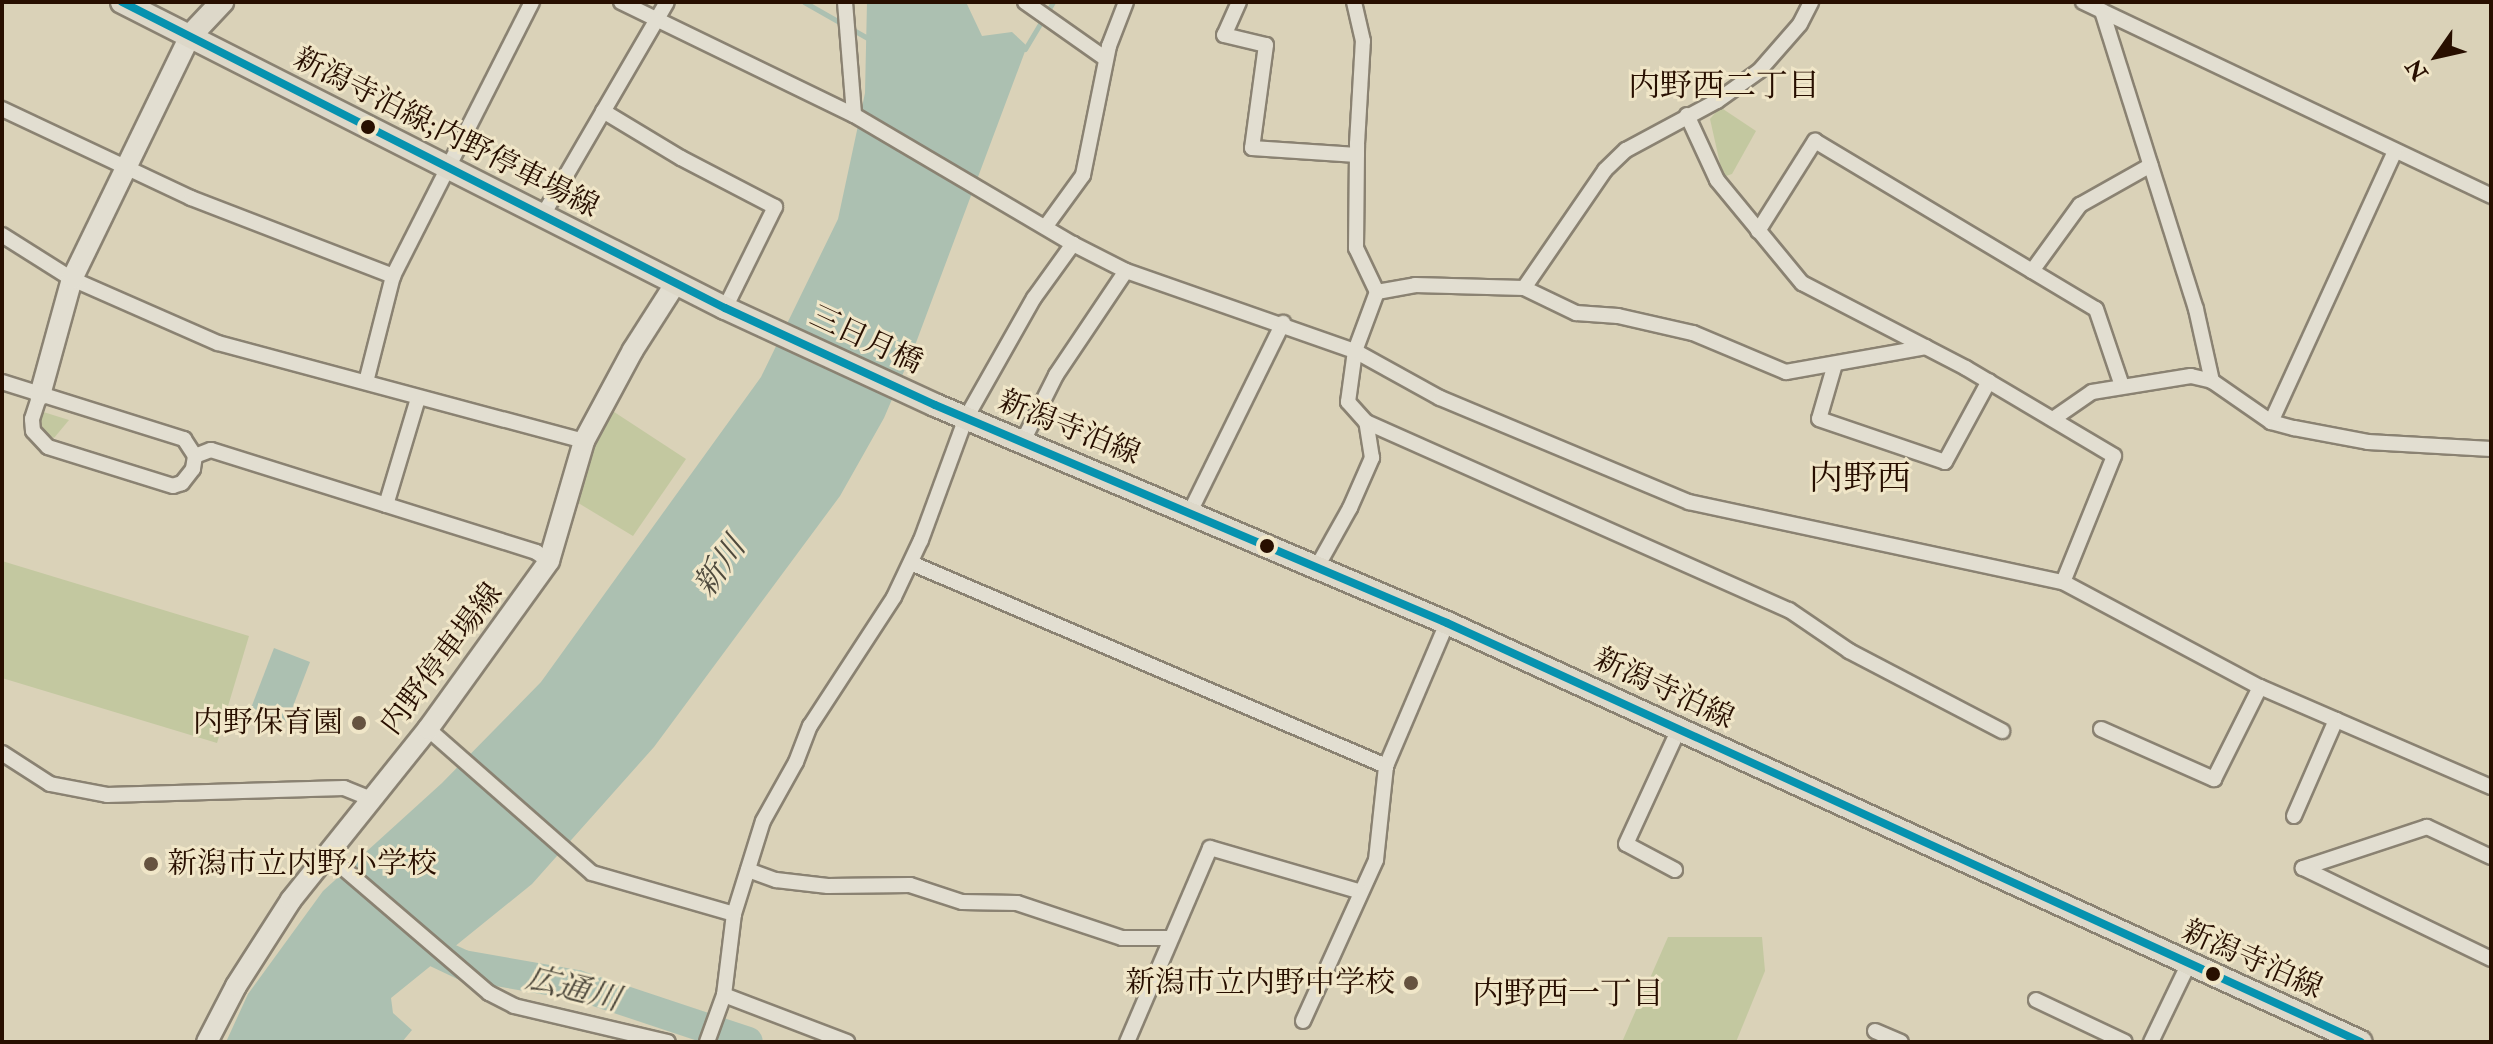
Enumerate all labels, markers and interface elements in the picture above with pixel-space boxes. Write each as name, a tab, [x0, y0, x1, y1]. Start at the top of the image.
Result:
north arrow	[2397, 16, 2477, 96]
street label: 新潟寺泊線;内野停車場線	[287, 40, 605, 226]
text: N	[2400, 53, 2434, 85]
district label: 内野西二丁目	[1628, 67, 1820, 105]
unlabelled marker	[360, 119, 376, 135]
street label: 三日月橋	[804, 298, 928, 382]
street label: 新潟寺泊線	[993, 383, 1145, 473]
district label: 内野西	[1809, 459, 1911, 499]
water label: 新川	[686, 530, 754, 604]
unlabelled marker	[1259, 538, 1275, 554]
street label: 内野停車場線	[373, 576, 511, 742]
street label: 新潟寺泊線	[1588, 641, 1740, 737]
place label: 内野保育園	[193, 705, 343, 741]
marker: 内野保育園	[350, 714, 368, 732]
place label: 新潟市立内野小学校	[167, 846, 437, 882]
marker: 新潟市立内野小学校	[142, 855, 160, 873]
street label: 新潟寺泊線	[2176, 913, 2328, 1007]
water label: 広通川	[522, 959, 624, 1019]
place label: 新潟市立内野中学校	[1125, 965, 1395, 1001]
unlabelled marker	[2205, 966, 2221, 982]
marker: 新潟市立内野中学校	[1402, 974, 1420, 992]
district label: 内野西一丁目	[1472, 975, 1664, 1013]

